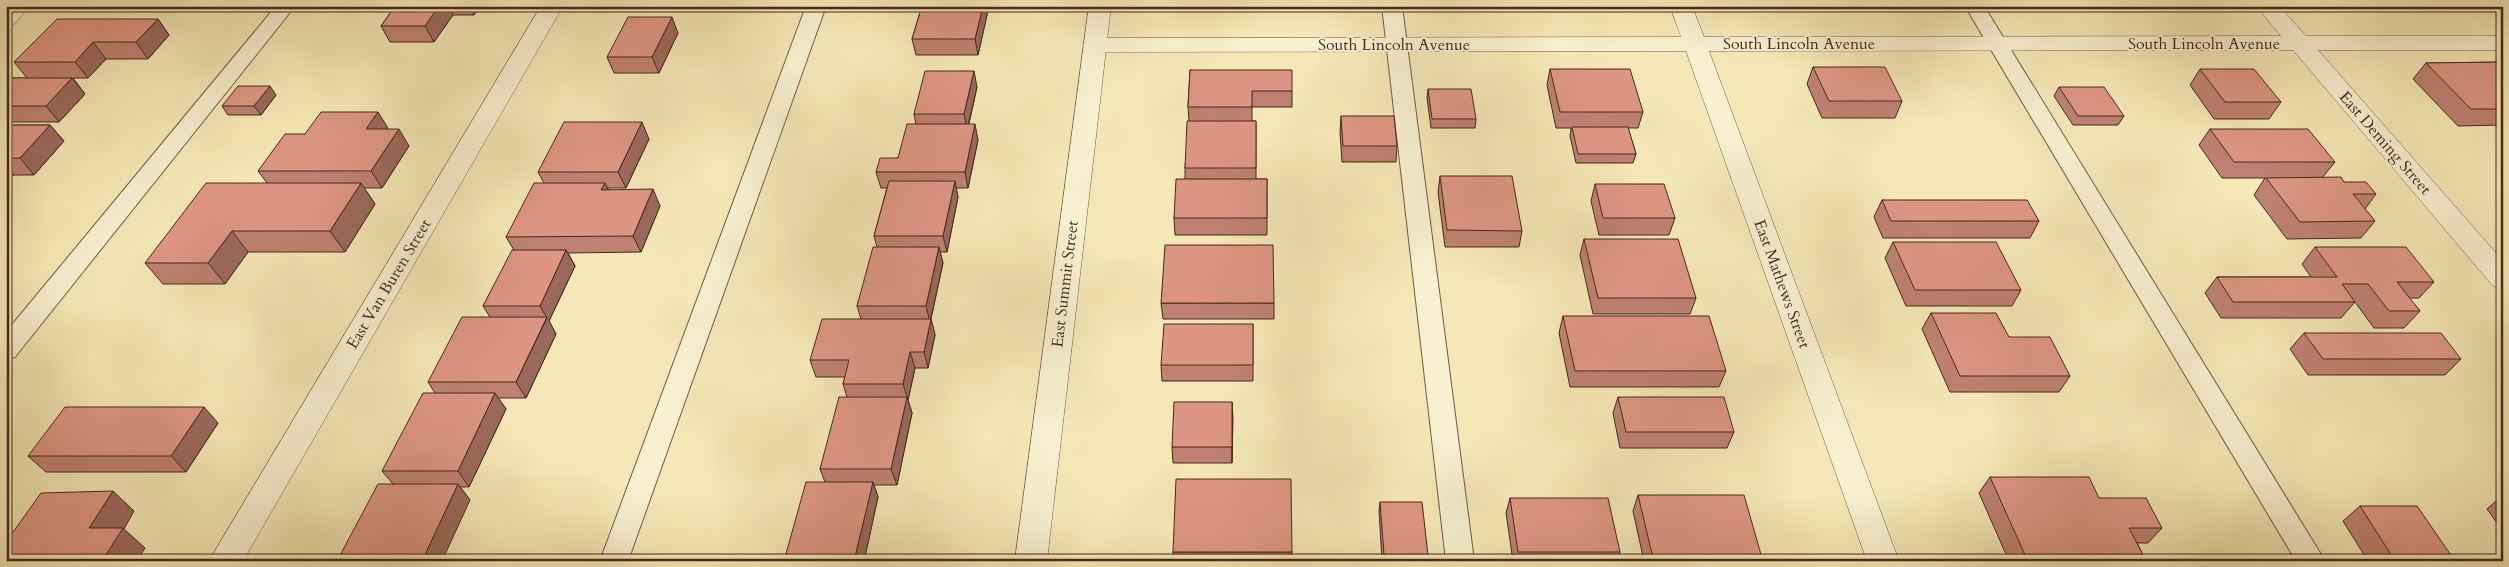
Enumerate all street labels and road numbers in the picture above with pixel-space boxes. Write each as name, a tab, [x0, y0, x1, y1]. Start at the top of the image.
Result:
street label: South Lincoln Avenue	[1723, 33, 1875, 55]
street label: South Lincoln Avenue	[2128, 33, 2280, 55]
street label: South Lincoln Avenue	[1318, 34, 1470, 56]
street label: East Deming Street	[2334, 86, 2436, 200]
street label: East Van Buren Street	[341, 215, 437, 353]
street label: East Mathews Street	[1748, 217, 1816, 351]
street label: East Summit Street	[1046, 219, 1084, 349]

